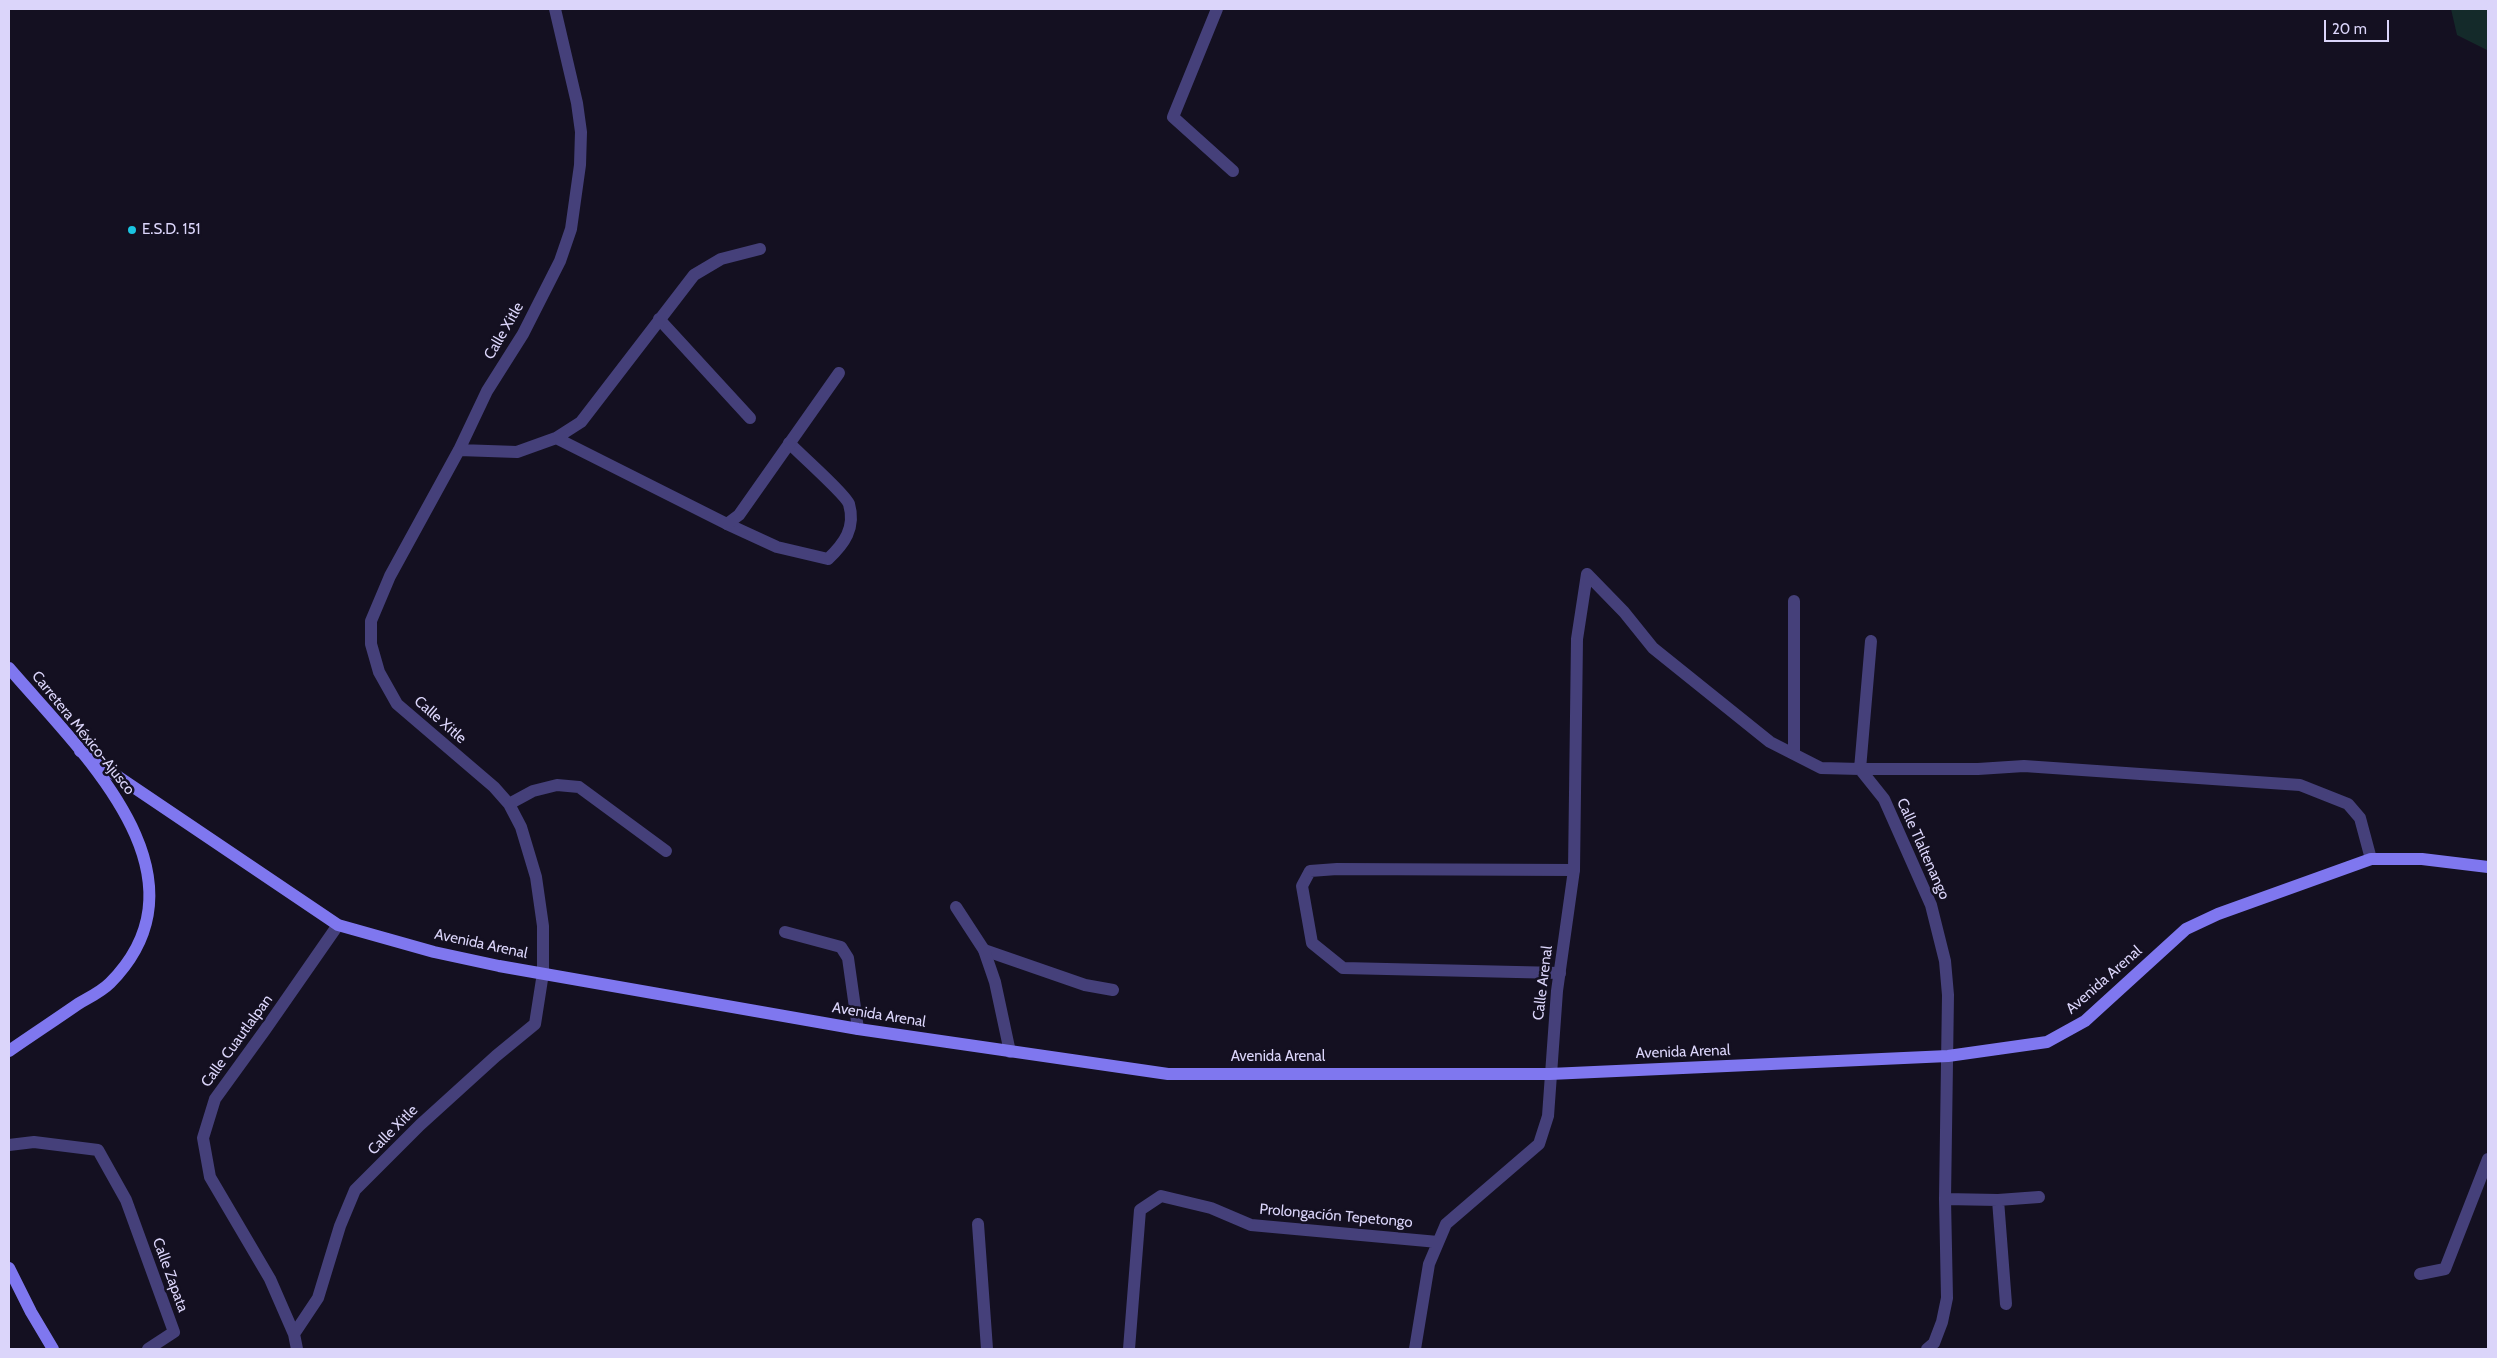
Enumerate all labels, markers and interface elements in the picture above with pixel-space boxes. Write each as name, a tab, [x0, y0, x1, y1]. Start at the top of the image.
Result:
scale bar	[2327, 10, 2392, 42]
text: 20 m	[2332, 20, 2367, 38]
place label: E.S.D. 151	[142, 221, 200, 239]
marker: E.S.D. 151	[126, 224, 138, 236]
street label: Calle Xitle	[480, 299, 528, 363]
street label: Carretera México-Ajusco	[28, 668, 138, 798]
street label: Calle Xitle	[410, 693, 470, 747]
street label: Calle Tlaltenango	[1893, 796, 1953, 902]
street label: Avenida Arenal	[433, 925, 529, 963]
street label: Avenida Arenal	[2062, 942, 2146, 1018]
street label: Calle Arenal	[1529, 945, 1557, 1021]
street label: Calle Cuautlalpan	[197, 991, 277, 1091]
street label: Avenida Arenal	[831, 999, 927, 1031]
street label: Avenida Arenal	[1635, 1041, 1731, 1063]
street label: Avenida Arenal	[1231, 1048, 1325, 1066]
street label: Calle Xitle	[364, 1101, 422, 1159]
street label: Prolongación Tepetongo	[1259, 1200, 1413, 1232]
street label: Calle Zapata	[148, 1236, 192, 1314]

